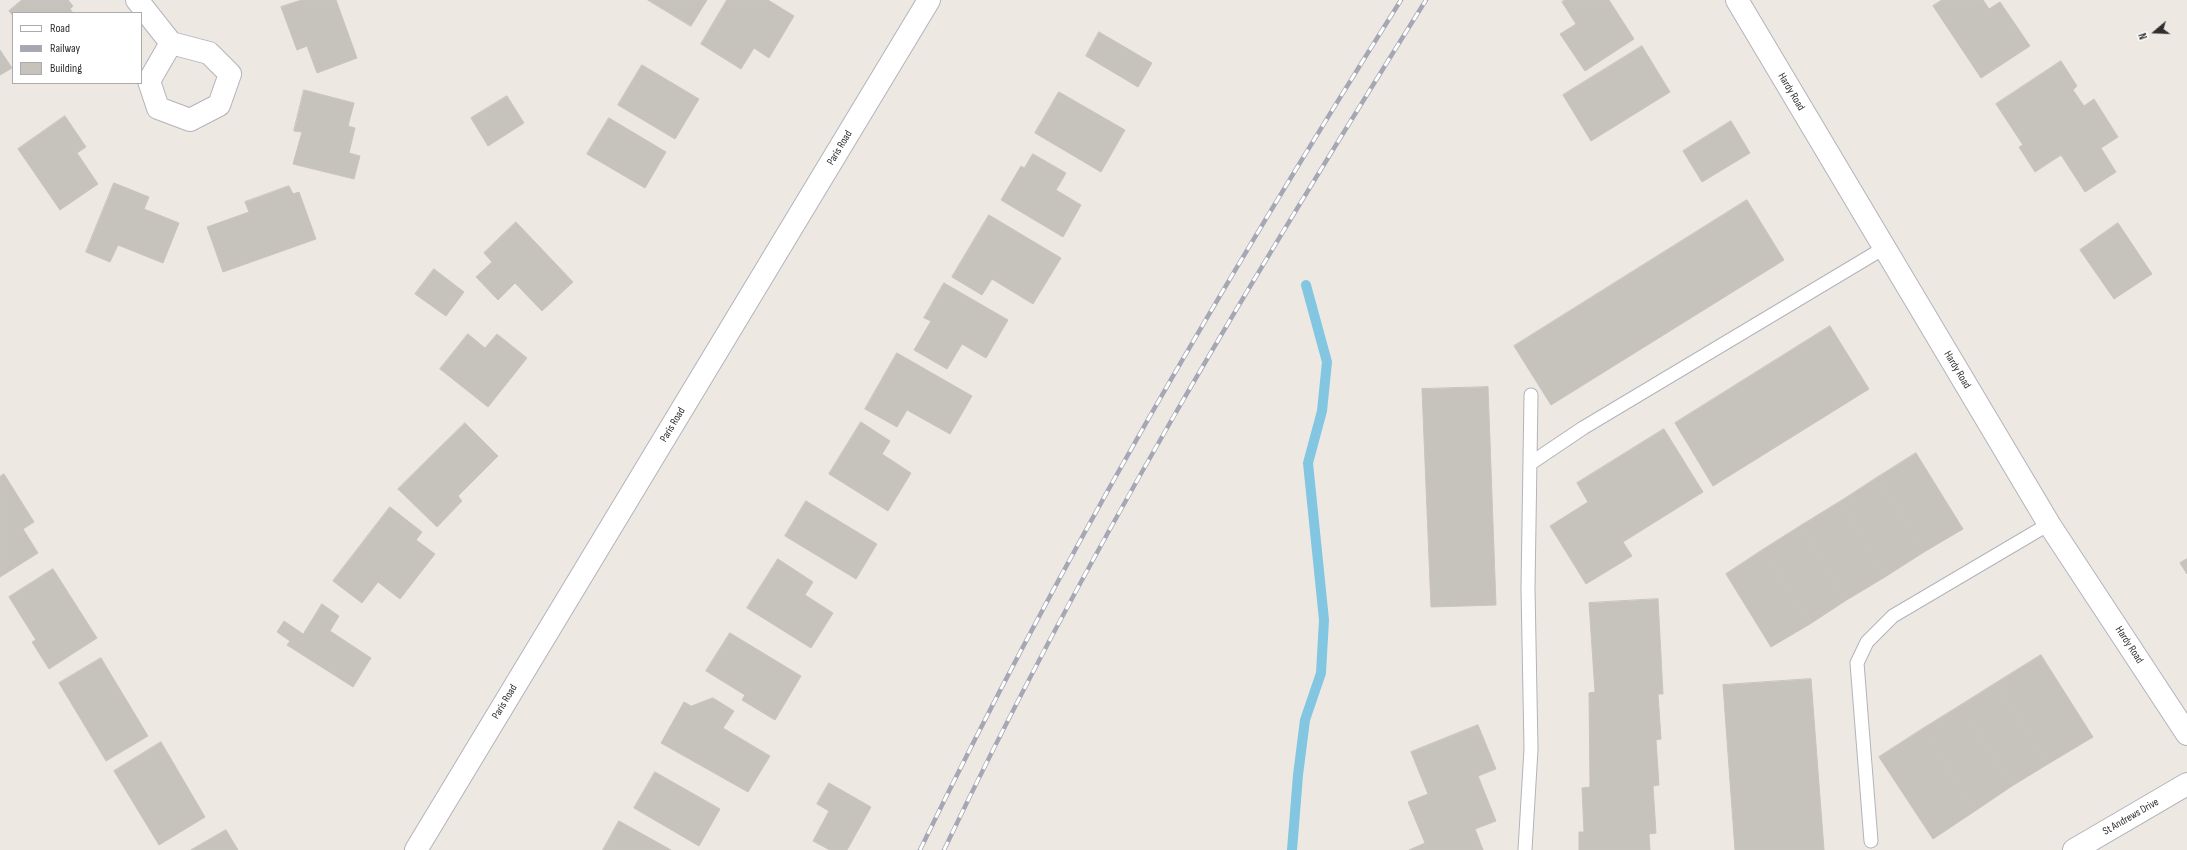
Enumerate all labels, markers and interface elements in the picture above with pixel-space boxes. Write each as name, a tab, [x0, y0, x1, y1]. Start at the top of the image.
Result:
legend	[12, 12, 142, 84]
north arrow	[2135, 12, 2175, 52]
text: Road	[50, 21, 70, 36]
text: N	[2136, 31, 2150, 41]
text: Railway	[50, 41, 80, 56]
text: Building	[50, 61, 82, 76]
street label: Hardy Road	[1775, 71, 1807, 113]
street label: Paris Road	[825, 128, 855, 168]
street label: Hardy Road	[1941, 349, 1973, 391]
street label: Paris Road	[658, 405, 688, 445]
street label: Hardy Road	[2112, 624, 2146, 666]
street label: Paris Road	[490, 682, 520, 722]
street label: St Andrews Drive	[2101, 796, 2161, 838]

